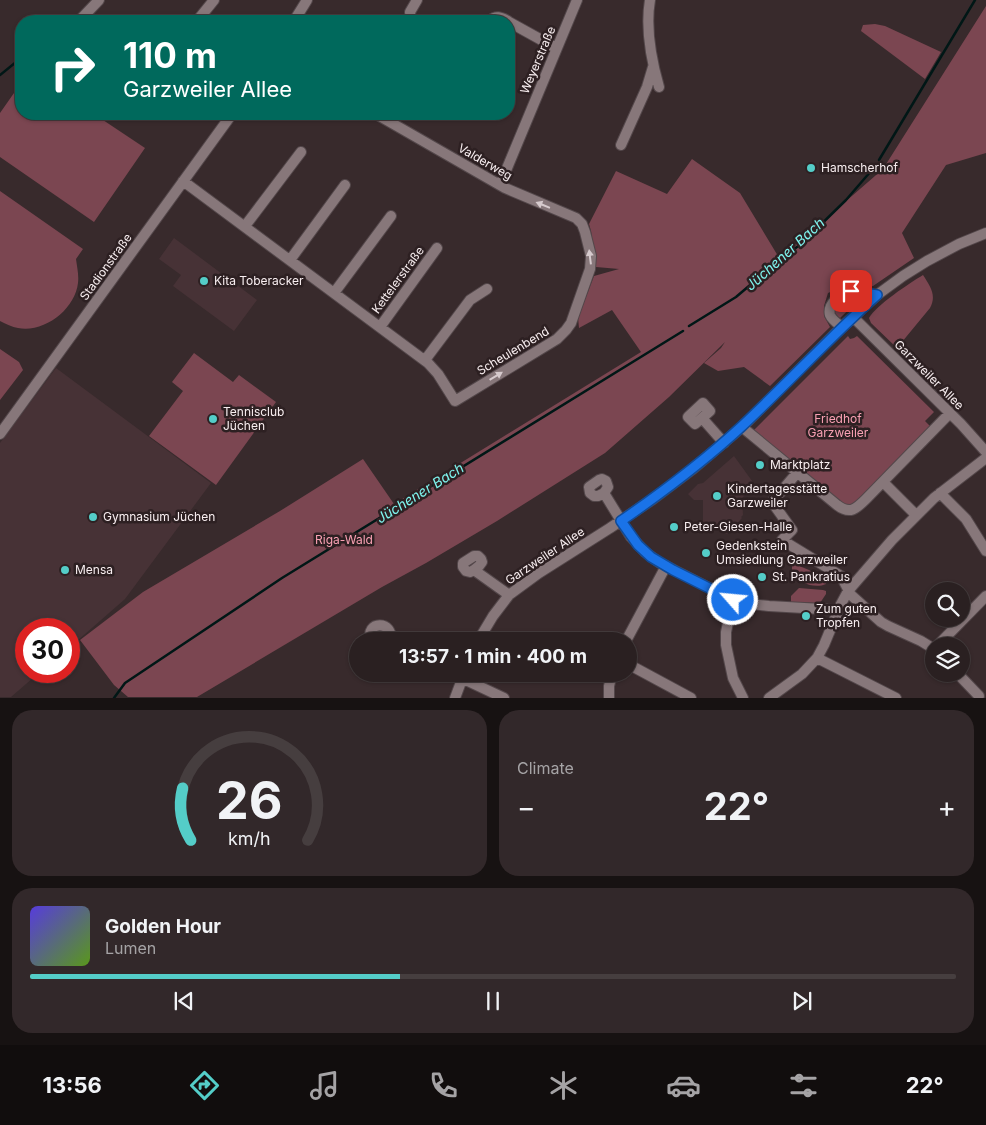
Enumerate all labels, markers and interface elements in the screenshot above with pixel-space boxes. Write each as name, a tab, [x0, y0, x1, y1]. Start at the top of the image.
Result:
street label: Weyerstraße	[517, 24, 558, 96]
text: 110 m	[123, 34, 217, 76]
icon: right	[40, 35, 105, 100]
text: Garzweiler Allee	[123, 76, 292, 102]
street label: Valderweg	[455, 140, 515, 183]
place label: Hamscherhof	[821, 160, 898, 175]
marker: Hamscherhof	[805, 162, 817, 174]
one-way arrow	[536, 200, 550, 208]
water label: Jüchener Bach	[742, 214, 828, 293]
street label: Stadionstraße	[76, 230, 135, 303]
street label: Kettelerstraße	[368, 243, 427, 316]
one-way arrow	[586, 248, 594, 264]
pin	[830, 270, 872, 312]
place label: Kita Toberacker	[214, 273, 304, 288]
marker: Kita Toberacker	[198, 275, 210, 287]
icon: arrive	[837, 277, 865, 305]
street label: Scheulenbend	[474, 323, 552, 378]
street label: Garzweiler Allee	[891, 337, 967, 413]
one-way arrow	[490, 372, 503, 381]
place label: Tennisclub Jüchen	[223, 404, 284, 433]
park label: Friedhof Garzweiler	[808, 411, 869, 440]
marker: Tennisclub Jüchen	[207, 413, 219, 425]
place label: Marktplatz	[770, 457, 830, 472]
water label: Jüchener Bach	[373, 459, 467, 526]
marker: Marktplatz	[754, 459, 766, 471]
place label: Kindertagesstätte Garzweiler	[727, 481, 827, 510]
marker: Kindertagesstätte Garzweiler	[711, 490, 723, 502]
place label: Gymnasium Jüchen	[103, 509, 215, 524]
marker: Gymnasium Jüchen	[87, 511, 99, 523]
place label: Peter-Giesen-Halle	[684, 519, 792, 534]
marker: Peter-Giesen-Halle	[668, 521, 680, 533]
street label: Garzweiler Allee	[502, 524, 587, 588]
park label: Riga-Wald	[315, 532, 373, 547]
place label: Gedenkstein Umsiedlung Garzweiler	[716, 538, 848, 567]
marker: Gedenkstein Umsiedlung Garzweiler	[700, 547, 712, 559]
place label: Mensa	[75, 562, 113, 577]
marker: Mensa	[59, 564, 71, 576]
place label: St. Pankratius	[772, 569, 850, 584]
marker: St. Pankratius	[756, 571, 768, 583]
position arrow	[706, 573, 758, 625]
map controls	[925, 582, 970, 682]
button: search	[925, 582, 970, 627]
place label: Zum guten Tropfen	[816, 601, 877, 630]
marker: Zum guten Tropfen	[800, 610, 812, 622]
speed limit sign: 30	[15, 618, 80, 683]
button: layers	[925, 637, 970, 682]
text: 13:57 · 1 min · 400 m	[399, 645, 587, 668]
text: Climate	[517, 758, 574, 778]
text: 26	[216, 769, 283, 832]
text: 22°	[704, 783, 769, 829]
text: −	[517, 790, 536, 824]
text: +	[937, 790, 956, 824]
text: km/h	[228, 828, 271, 849]
text: Golden Hour	[105, 915, 221, 938]
text: Lumen	[105, 938, 156, 958]
icon: previous	[170, 987, 198, 1015]
icon: pause	[479, 987, 507, 1015]
icon: next	[788, 987, 816, 1015]
icon: directions	[187, 1068, 222, 1103]
icon: music	[307, 1068, 342, 1103]
icon: phone	[426, 1068, 461, 1103]
icon: climate	[546, 1068, 581, 1103]
icon: car	[666, 1068, 701, 1103]
icon: filters	[786, 1068, 821, 1103]
text: 13:56	[42, 1072, 102, 1098]
text: 22°	[906, 1072, 944, 1098]

